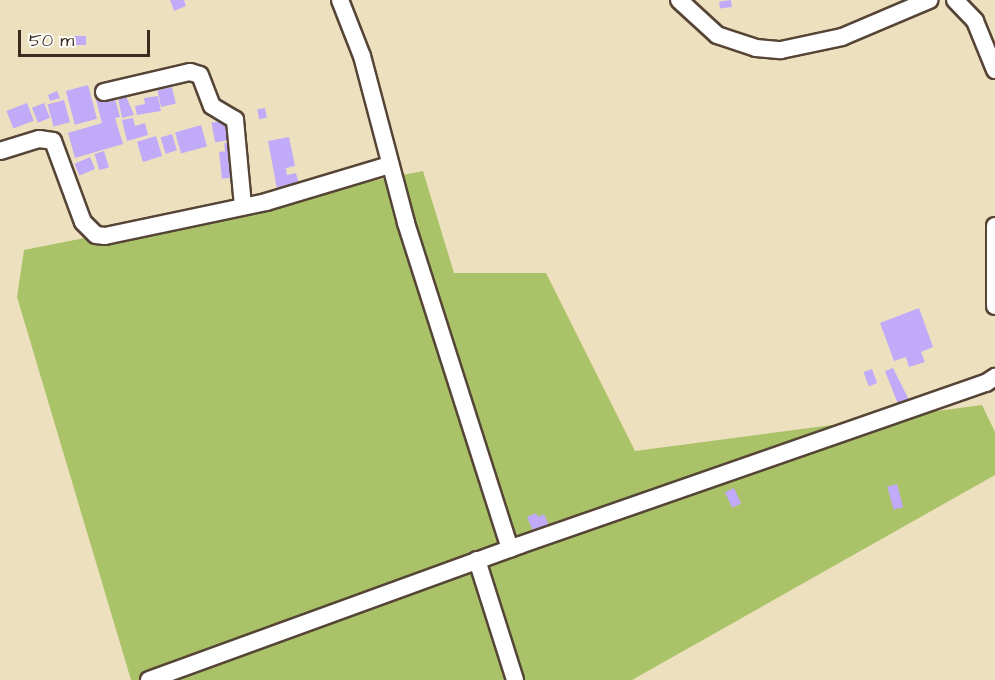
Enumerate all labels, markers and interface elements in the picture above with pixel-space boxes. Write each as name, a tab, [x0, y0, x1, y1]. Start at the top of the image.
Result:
scale bar	[21, 18, 153, 56]
text: 50 m	[29, 28, 74, 53]

